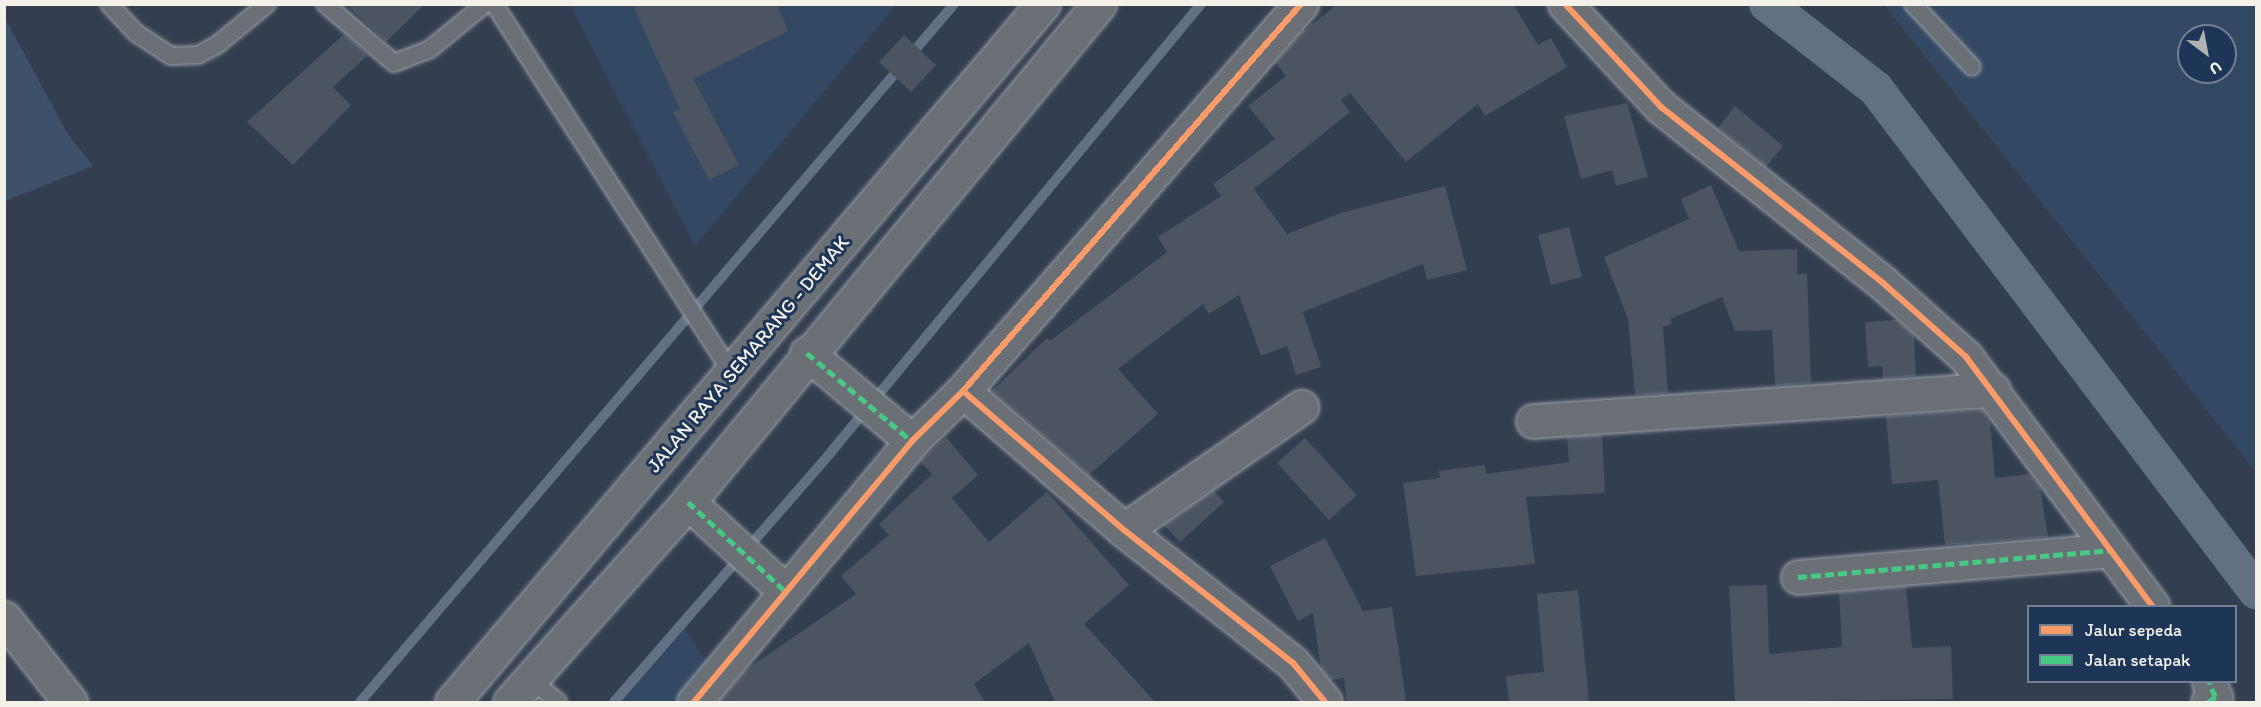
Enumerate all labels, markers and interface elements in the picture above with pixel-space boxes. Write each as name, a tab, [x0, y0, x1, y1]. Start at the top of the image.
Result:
north arrow	[2177, 24, 2237, 84]
text: U	[2206, 57, 2225, 79]
street label: JALAN RAYA SEMARANG - DEMAK	[641, 230, 855, 478]
legend	[2027, 605, 2237, 683]
text: Jalur sepeda	[2085, 619, 2182, 641]
text: Jalan setapak	[2085, 649, 2190, 671]

